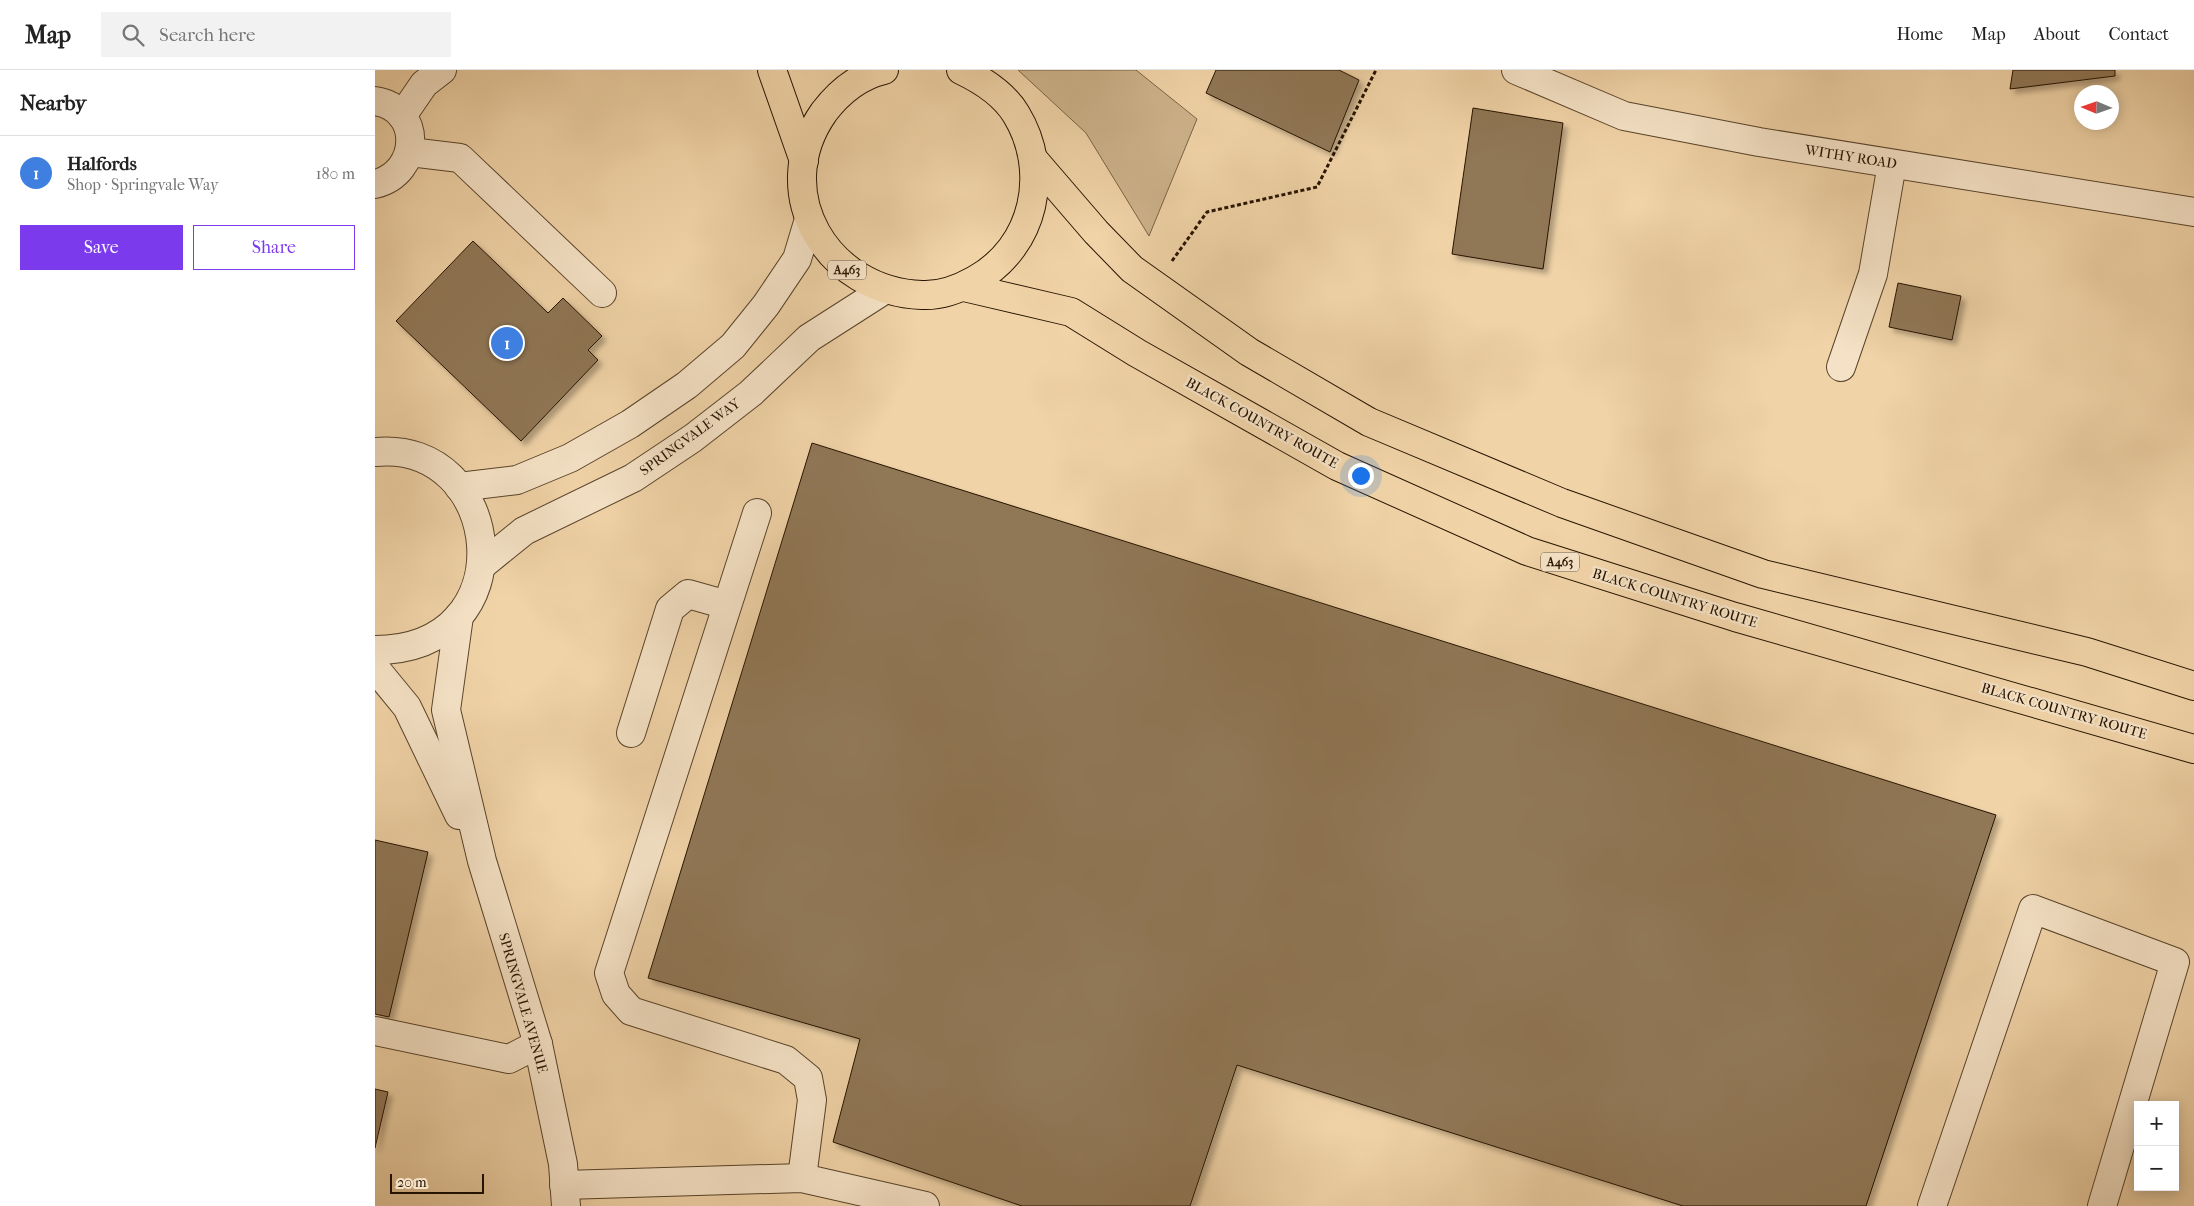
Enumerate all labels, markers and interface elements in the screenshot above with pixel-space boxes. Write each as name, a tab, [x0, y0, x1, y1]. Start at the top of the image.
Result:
search box	[101, 12, 451, 57]
text: Map	[25, 21, 71, 49]
icon: search	[119, 21, 147, 49]
text: Search here	[159, 24, 255, 46]
text: Home	[1896, 24, 1943, 45]
text: Map	[1971, 24, 2006, 45]
text: About	[2034, 24, 2080, 45]
text: Contact	[2108, 24, 2169, 45]
north arrow	[2074, 85, 2119, 130]
text: Nearby	[20, 91, 86, 115]
street label: WITHY ROAD	[1803, 141, 1898, 173]
text: Halfords	[67, 153, 137, 175]
text: 1	[33, 164, 39, 183]
text: 180 m	[316, 164, 355, 183]
text: Shop · Springvale Way	[67, 175, 219, 194]
button: Save	[20, 225, 183, 270]
button: Share	[193, 225, 355, 270]
road number: A463	[828, 260, 866, 280]
pin: 1	[491, 324, 523, 362]
street label: BLACK COUNTRY ROUTE	[1183, 374, 1342, 472]
street label: SPRINGVALE WAY	[636, 395, 744, 479]
your location	[1348, 463, 1374, 489]
road number: A463	[1541, 552, 1579, 572]
street label: BLACK COUNTRY ROUTE	[1590, 565, 1760, 631]
street label: BLACK COUNTRY ROUTE	[1979, 679, 2149, 743]
street label: SPRINGVALE AVENUE	[495, 931, 551, 1075]
map controls	[2134, 1101, 2179, 1191]
button: +	[2134, 1101, 2179, 1146]
button: −	[2134, 1146, 2179, 1191]
scale bar	[390, 1171, 484, 1194]
text: 20 m	[397, 1174, 427, 1191]

